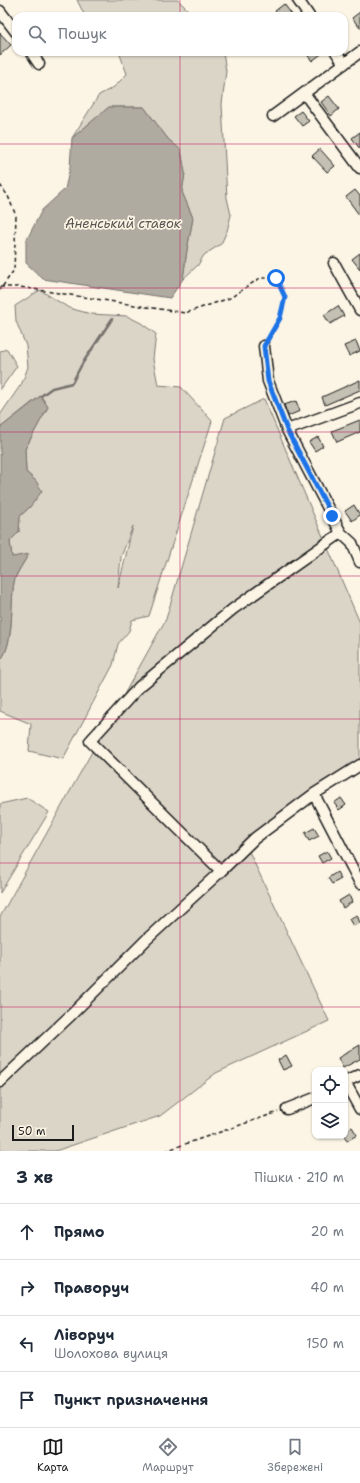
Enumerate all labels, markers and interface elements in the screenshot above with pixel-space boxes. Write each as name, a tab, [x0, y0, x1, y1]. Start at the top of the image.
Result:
search box	[12, 12, 348, 56]
icon: search	[26, 23, 48, 45]
text: Пошук	[58, 24, 107, 44]
water label: Аненський ставок	[65, 215, 182, 232]
route start	[267, 269, 285, 287]
route end	[323, 507, 341, 525]
map controls	[312, 1067, 348, 1139]
button: locate	[312, 1067, 348, 1103]
button: layers	[312, 1103, 348, 1139]
scale bar	[12, 1123, 74, 1142]
text: 50 m	[18, 1124, 46, 1139]
text: 3 хв	[16, 1166, 53, 1188]
text: Пішки · 210 m	[254, 1169, 344, 1186]
icon: ahead	[16, 1221, 38, 1243]
text: Прямо	[54, 1222, 104, 1242]
text: 20 m	[311, 1223, 344, 1240]
icon: right	[16, 1277, 38, 1299]
text: Праворуч	[54, 1278, 129, 1298]
text: 40 m	[310, 1279, 344, 1296]
text: Ліворуч	[54, 1325, 114, 1345]
icon: left	[16, 1333, 38, 1355]
text: 150 m	[306, 1335, 344, 1352]
text: Шолохова вулиця	[54, 1345, 168, 1362]
icon: arrive	[16, 1389, 38, 1411]
text: Пункт призначення	[54, 1390, 209, 1410]
tab: Карта	[37, 1436, 68, 1475]
tab: Маршрут	[142, 1436, 194, 1475]
tab: Збережені	[267, 1436, 323, 1475]

